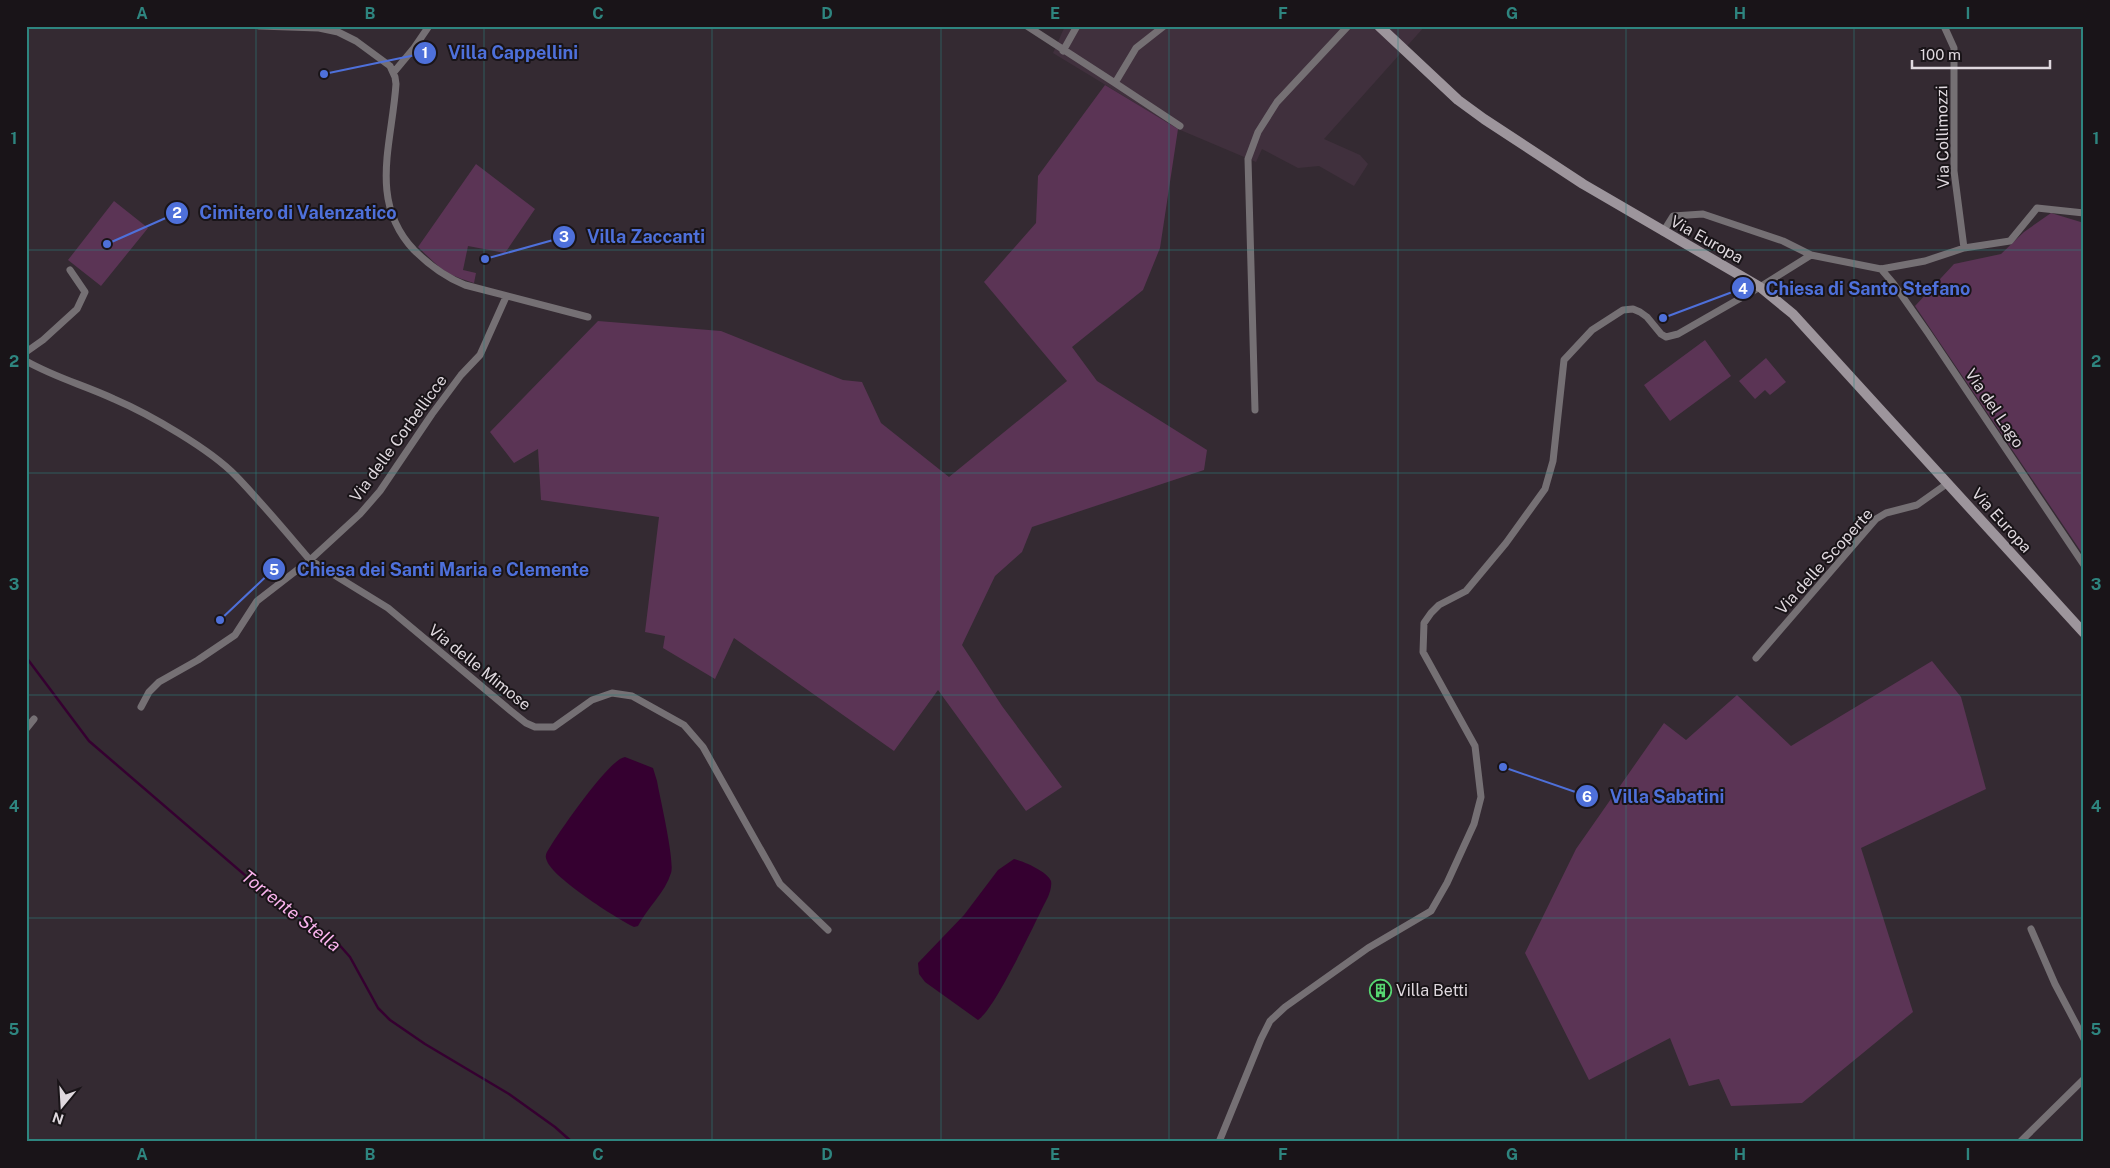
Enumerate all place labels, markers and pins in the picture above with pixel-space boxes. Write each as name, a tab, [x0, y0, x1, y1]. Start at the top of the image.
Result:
callout: Villa Cappellini	[413, 37, 588, 70]
callout: Cimitero di Valenzatico	[164, 196, 407, 229]
callout: Villa Zaccanti	[552, 220, 715, 253]
callout: Chiesa di Santo Stefano	[1731, 272, 1981, 305]
callout: Chiesa dei Santi Maria e Clemente	[261, 553, 599, 586]
callout: Villa Sabatini	[1575, 780, 1734, 813]
building icon: Villa Betti	[1368, 978, 1392, 1002]
place label: Villa Betti	[1396, 981, 1468, 1000]

